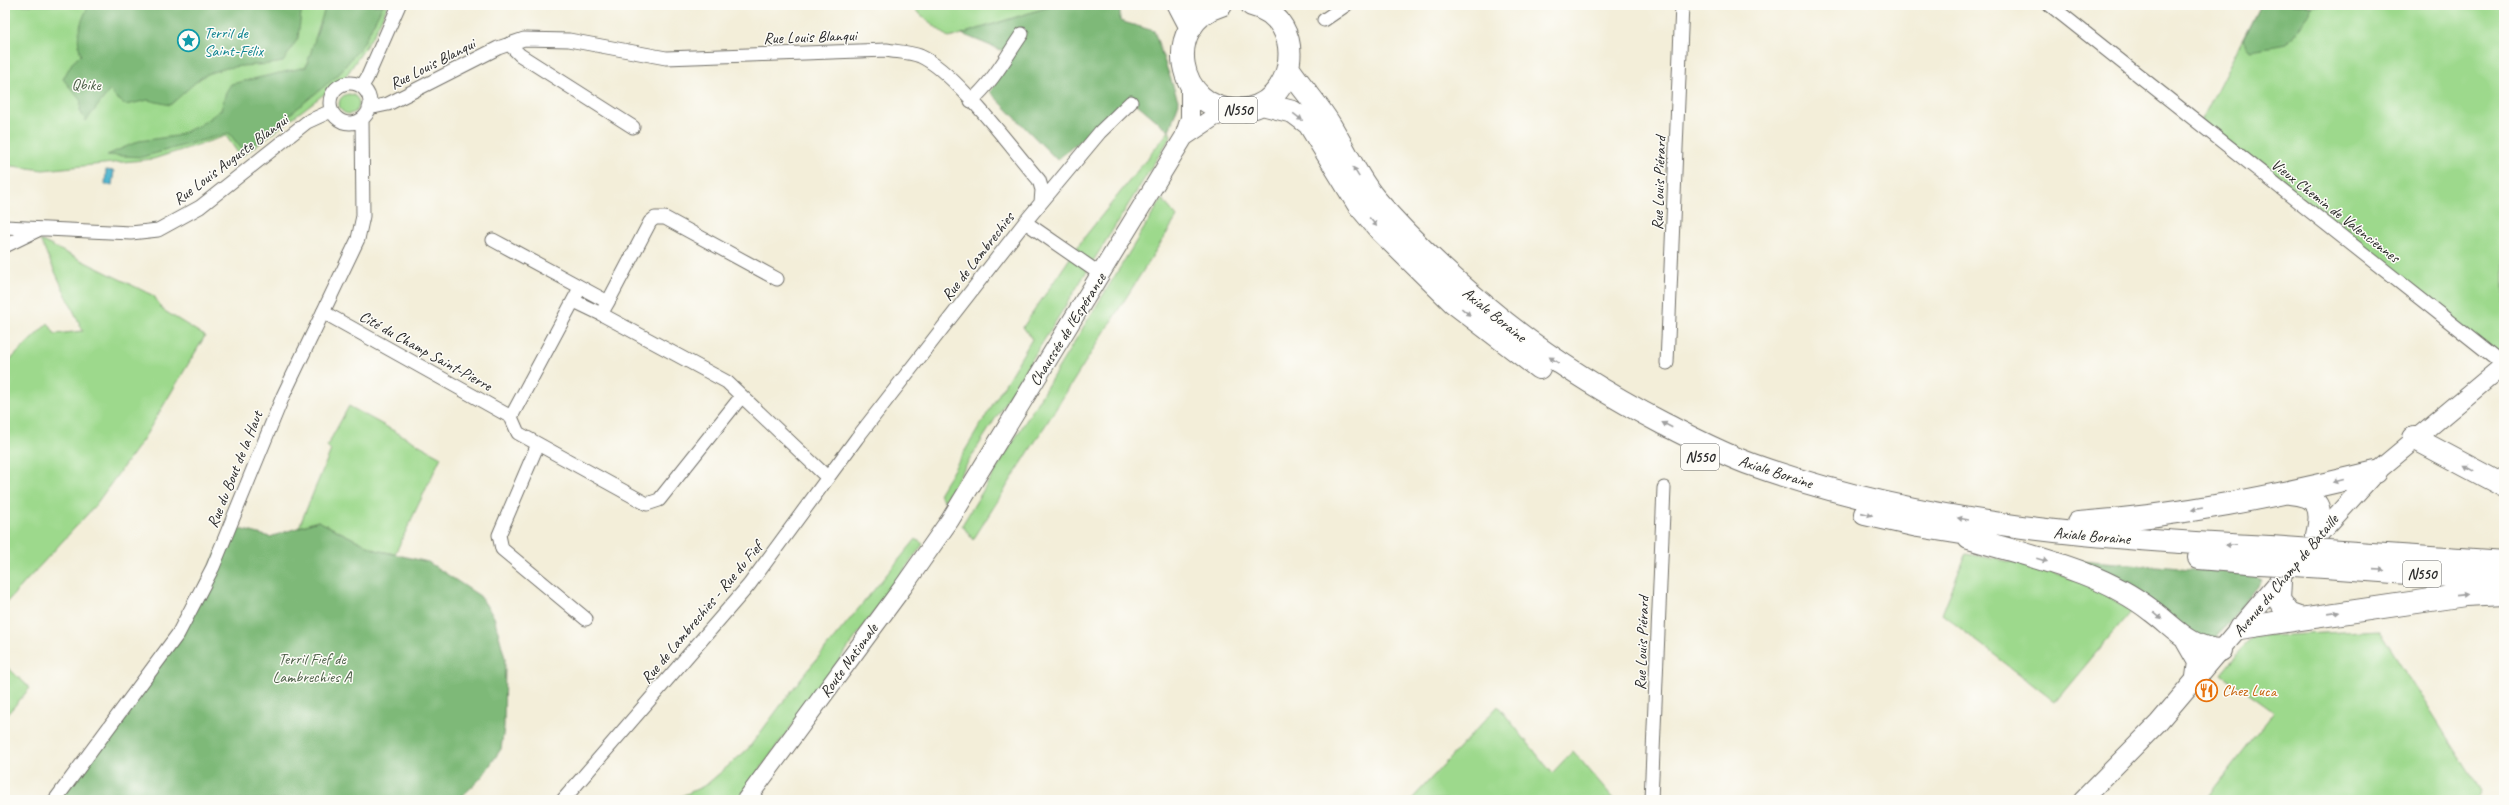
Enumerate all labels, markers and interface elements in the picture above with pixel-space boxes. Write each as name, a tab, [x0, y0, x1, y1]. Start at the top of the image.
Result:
place label: Terril de Saint-Félix	[204, 23, 264, 61]
street label: Rue Louis Blanqui	[763, 25, 859, 49]
place icon: Terril de Saint-Félix	[175, 28, 201, 54]
street label: Rue Louis Blanqui	[386, 33, 480, 94]
park label: Qbike	[71, 75, 102, 95]
road number: N550	[1219, 97, 1257, 123]
street label: Rue Louis Auguste Blanqui	[169, 109, 294, 210]
one-way arrow	[1293, 113, 1304, 121]
street label: Rue Louis Piérard	[1647, 133, 1671, 230]
street label: Vieux Chemin de Valenciennes	[2267, 154, 2405, 268]
one-way arrow	[1352, 167, 1360, 177]
street label: Rue de Lambrechies	[937, 207, 1019, 305]
one-way arrow	[1368, 217, 1377, 228]
street label: Chaussée de l'Espérance	[1025, 268, 1112, 390]
street label: Axiale Boraine	[1458, 283, 1532, 348]
street label: Cité du Champ Saint-Pierre	[356, 306, 497, 396]
one-way arrow	[1461, 308, 1472, 316]
one-way arrow	[1549, 356, 1559, 364]
street label: Rue du Bout de la Haut	[202, 407, 268, 531]
one-way arrow	[1661, 422, 1672, 429]
road number: N550	[1681, 444, 1719, 470]
street label: Axiale Boraine	[1736, 451, 1817, 494]
one-way arrow	[2464, 465, 2475, 471]
one-way arrow	[2332, 478, 2345, 484]
one-way arrow	[2191, 507, 2203, 513]
street label: Avenue du Champ de Bataille	[2229, 509, 2344, 641]
one-way arrow	[1861, 511, 1873, 517]
one-way arrow	[1957, 516, 1969, 522]
street label: Axiale Boraine	[2053, 523, 2133, 549]
street label: Rue de Lambrechies - Rue du Fief	[637, 535, 769, 688]
one-way arrow	[2224, 542, 2237, 548]
one-way arrow	[2036, 557, 2048, 563]
road number: N550	[2403, 561, 2441, 587]
one-way arrow	[2373, 567, 2385, 574]
one-way arrow	[2456, 592, 2469, 599]
street label: Rue Louis Piérard	[1630, 593, 1654, 690]
one-way arrow	[2328, 610, 2340, 616]
one-way arrow	[2153, 611, 2163, 620]
street label: Route Nationale	[815, 618, 883, 701]
park label: Terril Fief de Lambrechies A	[272, 649, 353, 687]
restaurant icon: Chez Luca	[2194, 677, 2220, 703]
place label: Chez Luca	[2222, 681, 2278, 701]

